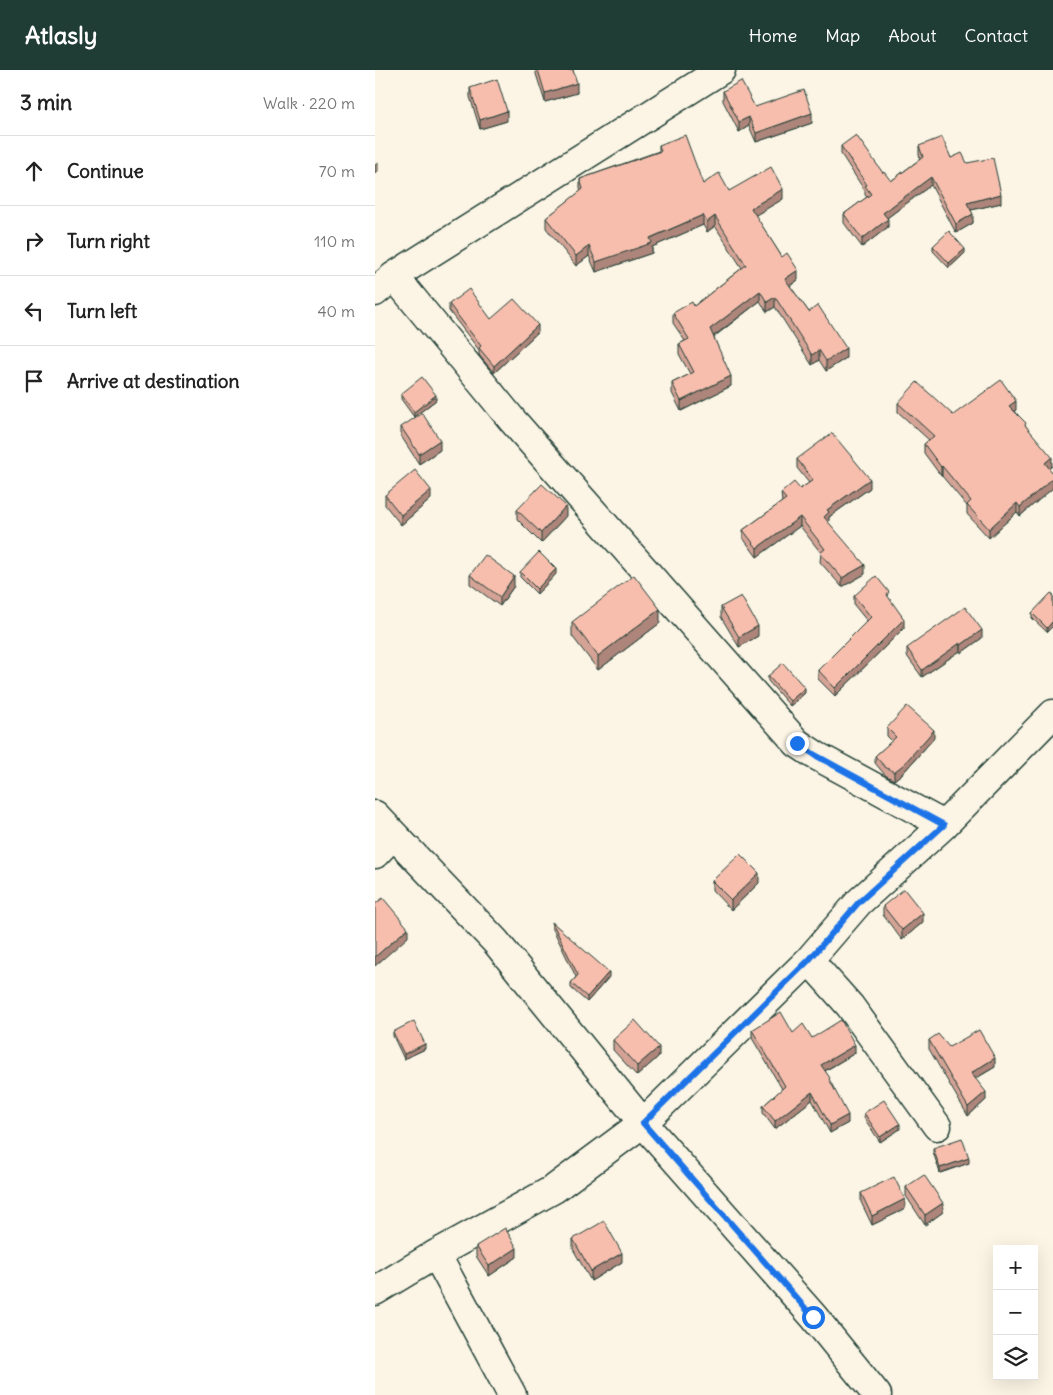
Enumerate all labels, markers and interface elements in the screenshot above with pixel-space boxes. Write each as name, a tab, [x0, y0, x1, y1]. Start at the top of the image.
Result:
text: Atlasly	[25, 20, 97, 50]
text: Home	[749, 24, 797, 47]
text: Map	[825, 24, 860, 47]
text: About	[888, 24, 936, 47]
text: Contact	[964, 24, 1028, 47]
text: 3 min	[20, 89, 72, 116]
text: Walk · 220 m	[263, 93, 355, 113]
icon: ahead	[20, 157, 48, 185]
text: Continue	[67, 159, 144, 183]
text: 70 m	[319, 161, 355, 181]
icon: right	[20, 227, 48, 255]
text: Turn right	[67, 229, 150, 253]
text: 110 m	[314, 231, 355, 251]
icon: left	[20, 297, 48, 325]
text: Turn left	[67, 299, 137, 323]
text: 40 m	[317, 301, 355, 321]
icon: arrive	[20, 367, 48, 395]
text: Arrive at destination	[67, 369, 240, 393]
route end	[786, 732, 809, 755]
map controls	[993, 1245, 1038, 1380]
button: +	[993, 1245, 1038, 1290]
button: −	[993, 1290, 1038, 1335]
route start	[802, 1306, 825, 1329]
button: layers	[993, 1335, 1038, 1380]

